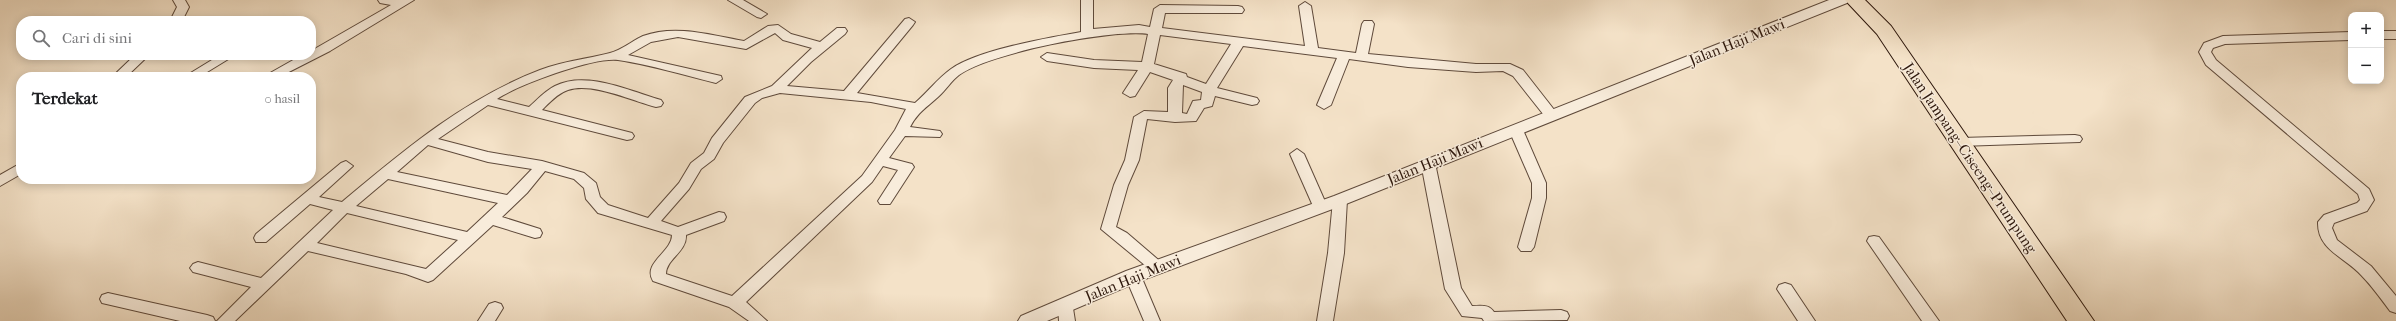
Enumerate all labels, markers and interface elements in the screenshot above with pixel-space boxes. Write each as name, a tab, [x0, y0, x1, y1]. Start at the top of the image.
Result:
map controls	[2348, 12, 2384, 84]
button: +	[2348, 12, 2384, 48]
street label: Jalan Haji Mawi	[1686, 14, 1788, 70]
search box	[16, 16, 316, 60]
icon: search	[30, 27, 52, 49]
text: Cari di sini	[62, 29, 132, 47]
button: −	[2348, 48, 2384, 84]
street label: Jalan Jampang–Ciseeng–Prumpung	[1899, 58, 2041, 258]
text: Terdekat	[32, 88, 98, 108]
text: 0 hasil	[264, 91, 300, 106]
street label: Jalan Haji Mawi	[1384, 133, 1486, 189]
street label: Jalan Haji Mawi	[1082, 250, 1184, 306]

